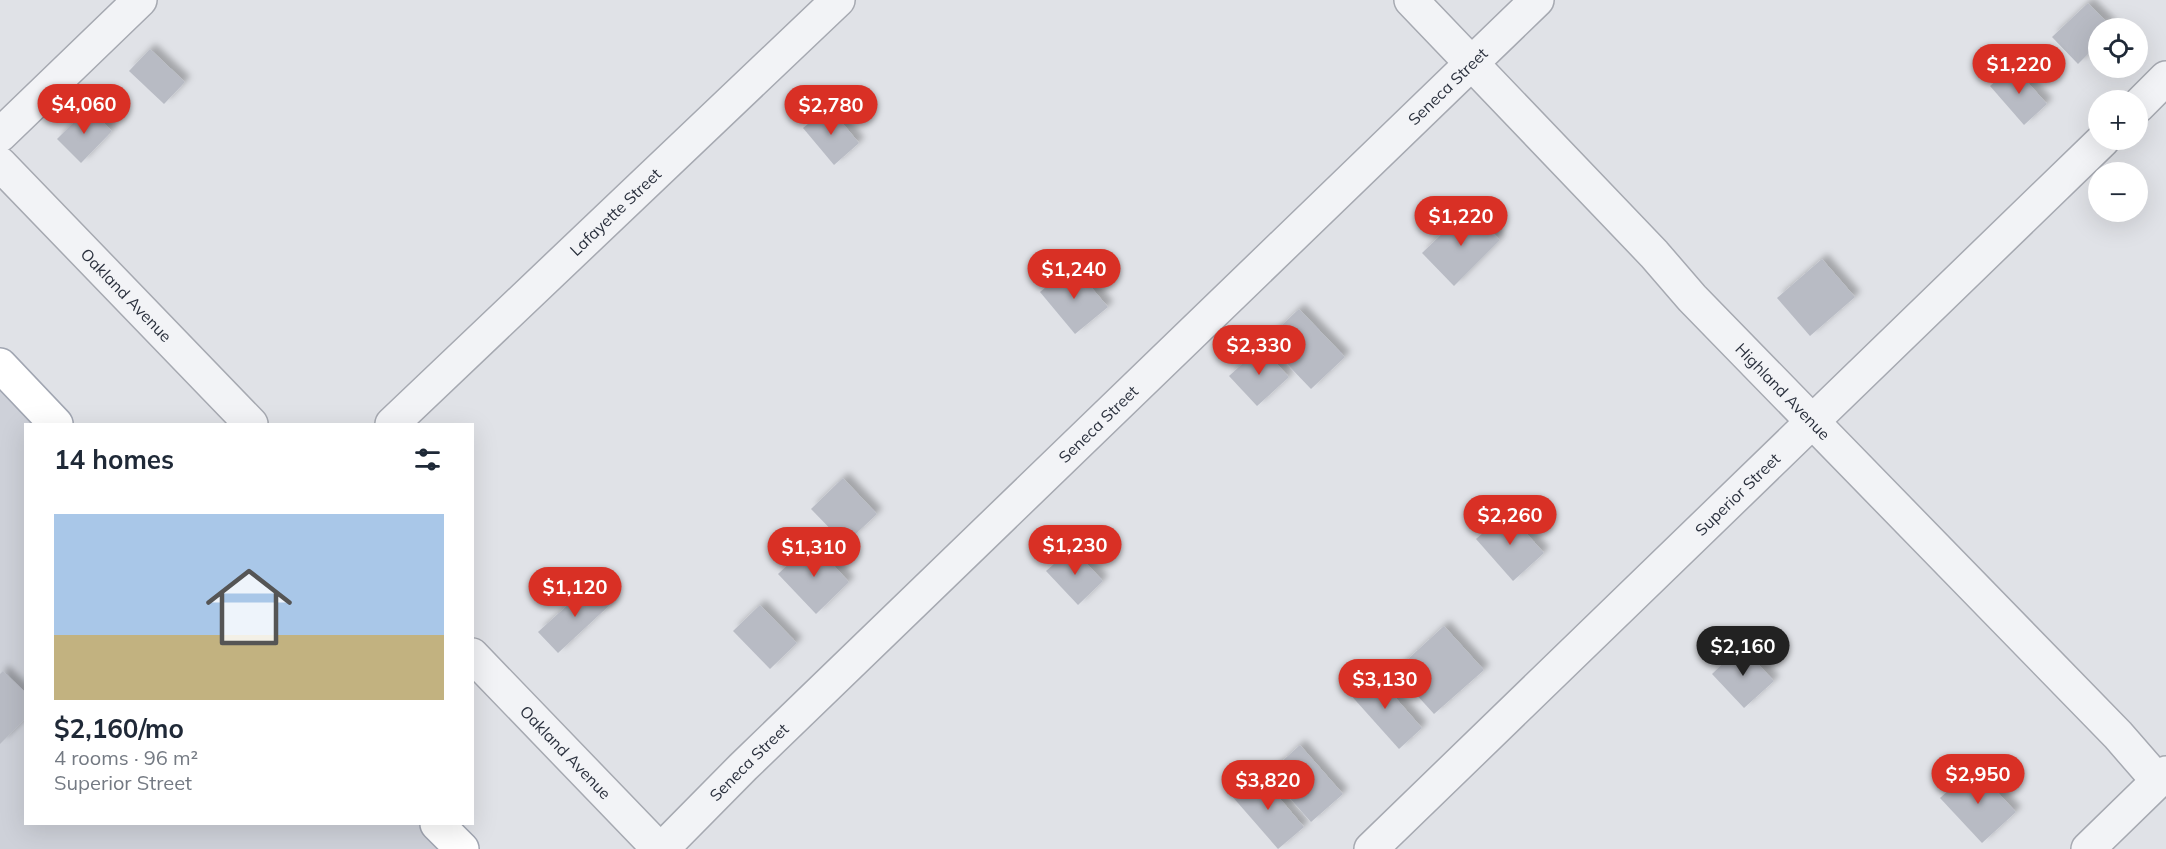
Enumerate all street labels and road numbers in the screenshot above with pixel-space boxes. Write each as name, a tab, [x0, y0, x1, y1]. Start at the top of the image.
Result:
street label: Seneca Street	[1404, 43, 1492, 129]
street label: Lafayette Street	[565, 163, 665, 260]
street label: Oakland Avenue	[77, 244, 176, 346]
street label: Highland Avenue	[1731, 339, 1835, 444]
street label: Seneca Street	[1054, 381, 1142, 467]
street label: Superior Street	[1691, 448, 1784, 540]
street label: Oakland Avenue	[516, 701, 615, 803]
street label: Seneca Street	[705, 718, 793, 805]

